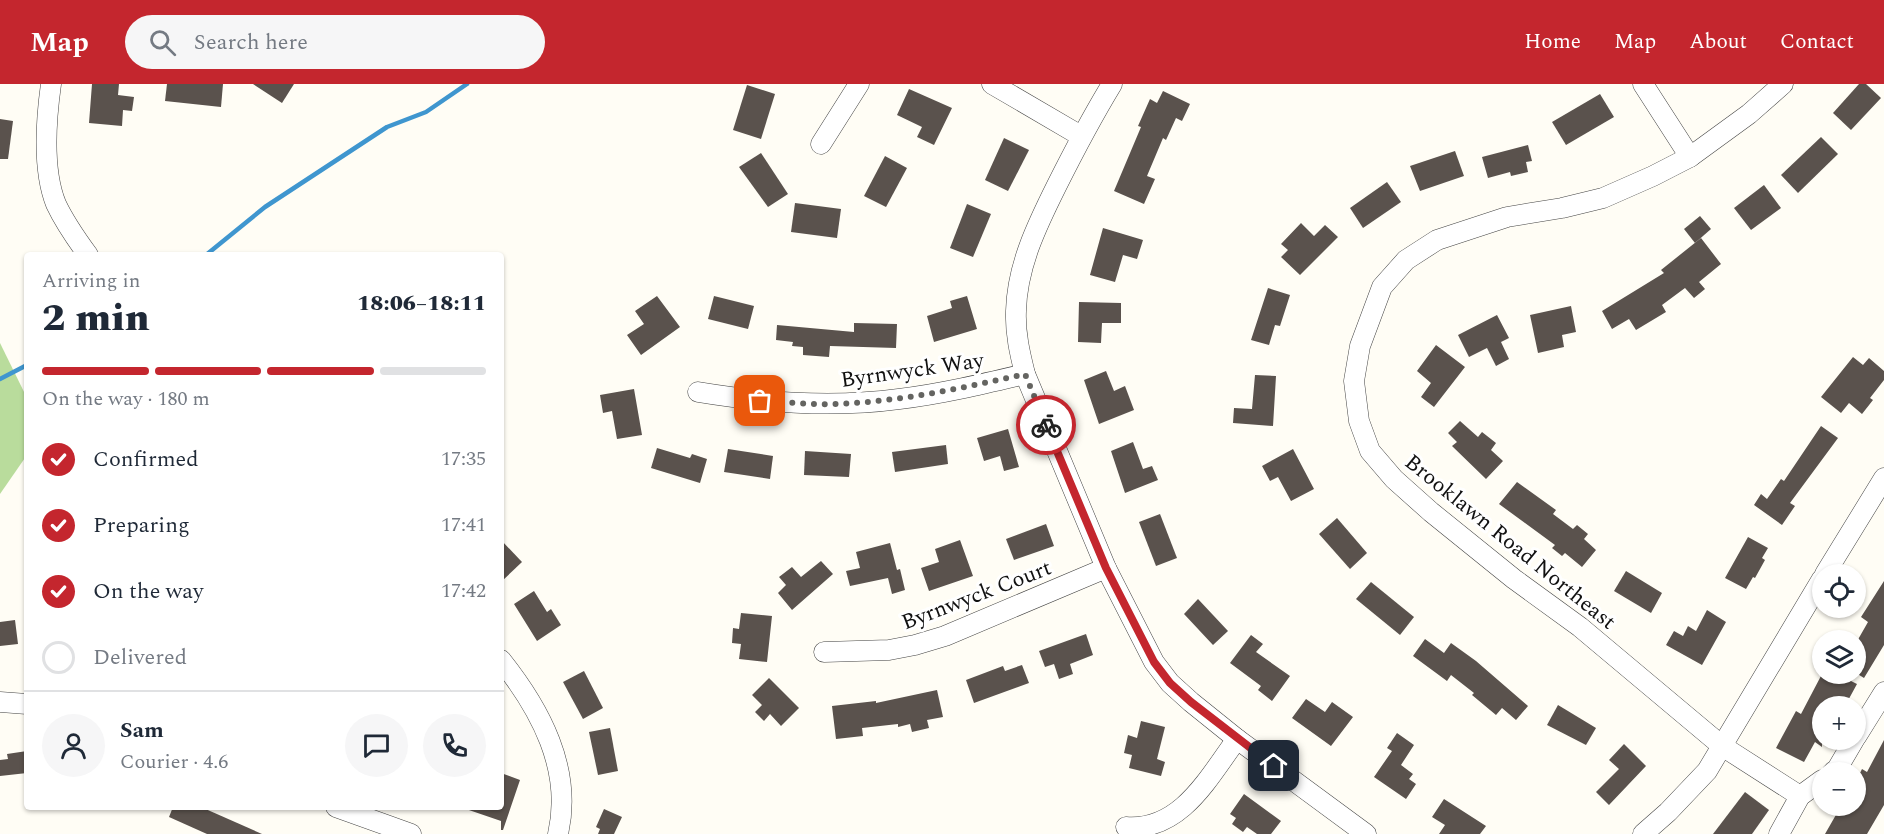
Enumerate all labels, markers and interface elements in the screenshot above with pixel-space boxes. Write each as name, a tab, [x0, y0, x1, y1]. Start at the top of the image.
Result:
search box	[125, 15, 545, 69]
text: Map	[30, 21, 89, 64]
icon: search	[146, 26, 179, 59]
text: Search here	[194, 26, 308, 59]
text: Home	[1524, 26, 1581, 58]
text: Map	[1614, 26, 1656, 58]
text: About	[1689, 26, 1747, 58]
text: Contact	[1780, 26, 1854, 58]
text: Arriving in	[42, 266, 140, 296]
text: 18:06–18:11	[357, 287, 486, 320]
text: 2 min	[42, 289, 150, 348]
street label: Byrnwyck Way	[839, 344, 987, 397]
pin	[734, 375, 785, 426]
text: On the way · 180 m	[42, 384, 210, 414]
icon: bag	[743, 384, 776, 417]
courier	[1016, 395, 1076, 455]
icon: bike	[1030, 409, 1063, 442]
icon: check	[42, 443, 75, 476]
text: Confirmed	[93, 443, 199, 476]
text: 17:35	[441, 444, 486, 474]
street label: Brooklawn Road Northeast	[1397, 446, 1623, 638]
icon: check	[42, 509, 75, 542]
text: Preparing	[93, 509, 190, 542]
text: 17:41	[441, 510, 486, 540]
street label: Byrnwyck Court	[897, 552, 1057, 639]
map controls	[1812, 564, 1866, 816]
button: locate	[1812, 564, 1866, 618]
icon: check	[42, 575, 75, 608]
text: On the way	[93, 575, 204, 608]
text: 17:42	[441, 576, 486, 606]
button: layers	[1812, 630, 1866, 684]
text: Delivered	[93, 641, 187, 674]
button: +	[1812, 696, 1866, 750]
button: person	[42, 714, 105, 777]
text: Sam	[120, 714, 164, 747]
button: chat	[345, 714, 408, 777]
button: phone	[423, 714, 486, 777]
pin	[1248, 740, 1299, 791]
text: Courier · 4.6	[120, 747, 228, 777]
icon: home	[1257, 749, 1290, 782]
button: −	[1812, 762, 1866, 816]

